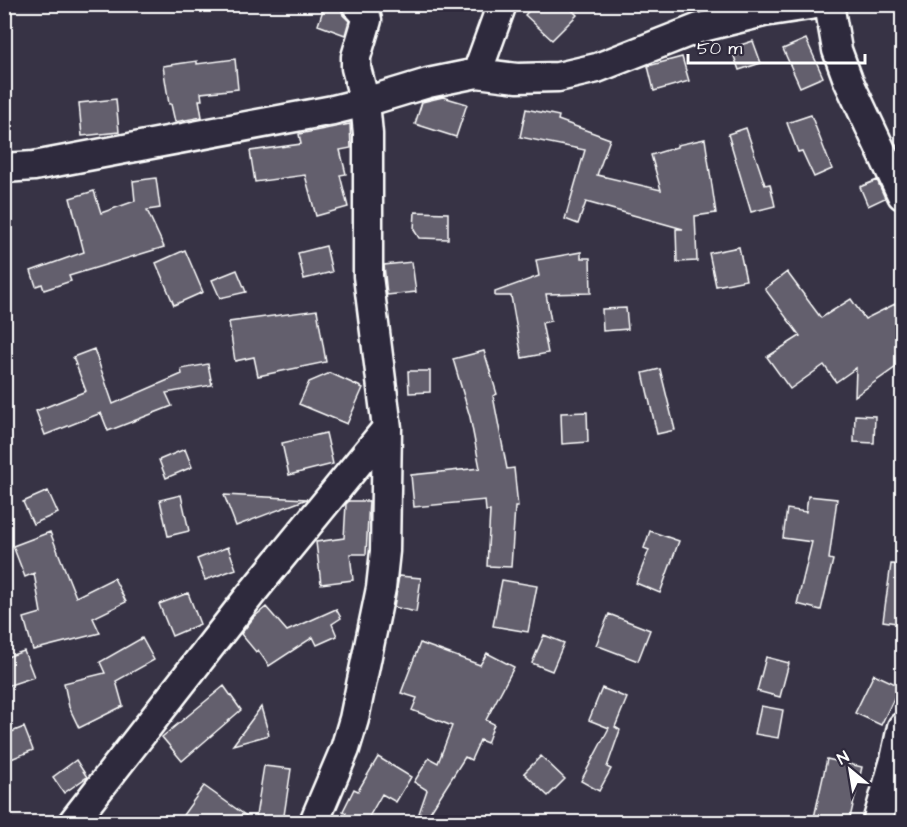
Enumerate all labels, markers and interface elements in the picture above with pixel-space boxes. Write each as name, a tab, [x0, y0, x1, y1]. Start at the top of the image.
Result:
scale bar	[688, 27, 865, 65]
text: 50 m	[697, 36, 742, 61]
north arrow	[820, 740, 880, 800]
text: N	[833, 746, 853, 770]

